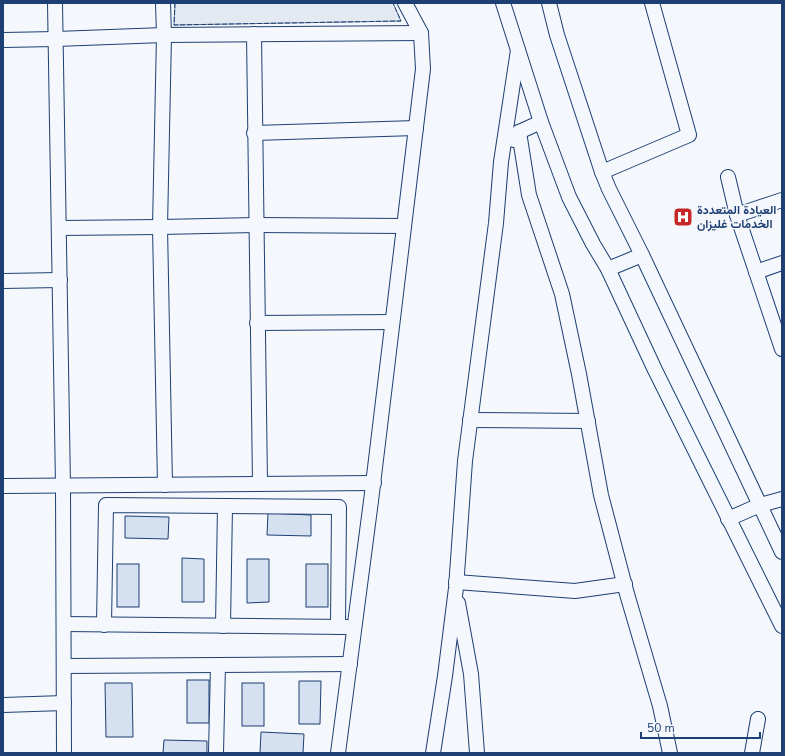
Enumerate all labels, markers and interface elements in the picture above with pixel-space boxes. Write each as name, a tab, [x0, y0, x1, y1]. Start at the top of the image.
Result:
place label: العيادة المتعددة الخدمات غليزان	[697, 202, 776, 232]
hospital icon: العيادة المتعددة الخدمات غليزان	[672, 206, 694, 228]
scale bar	[641, 714, 760, 740]
text: 50 m	[647, 720, 675, 736]

